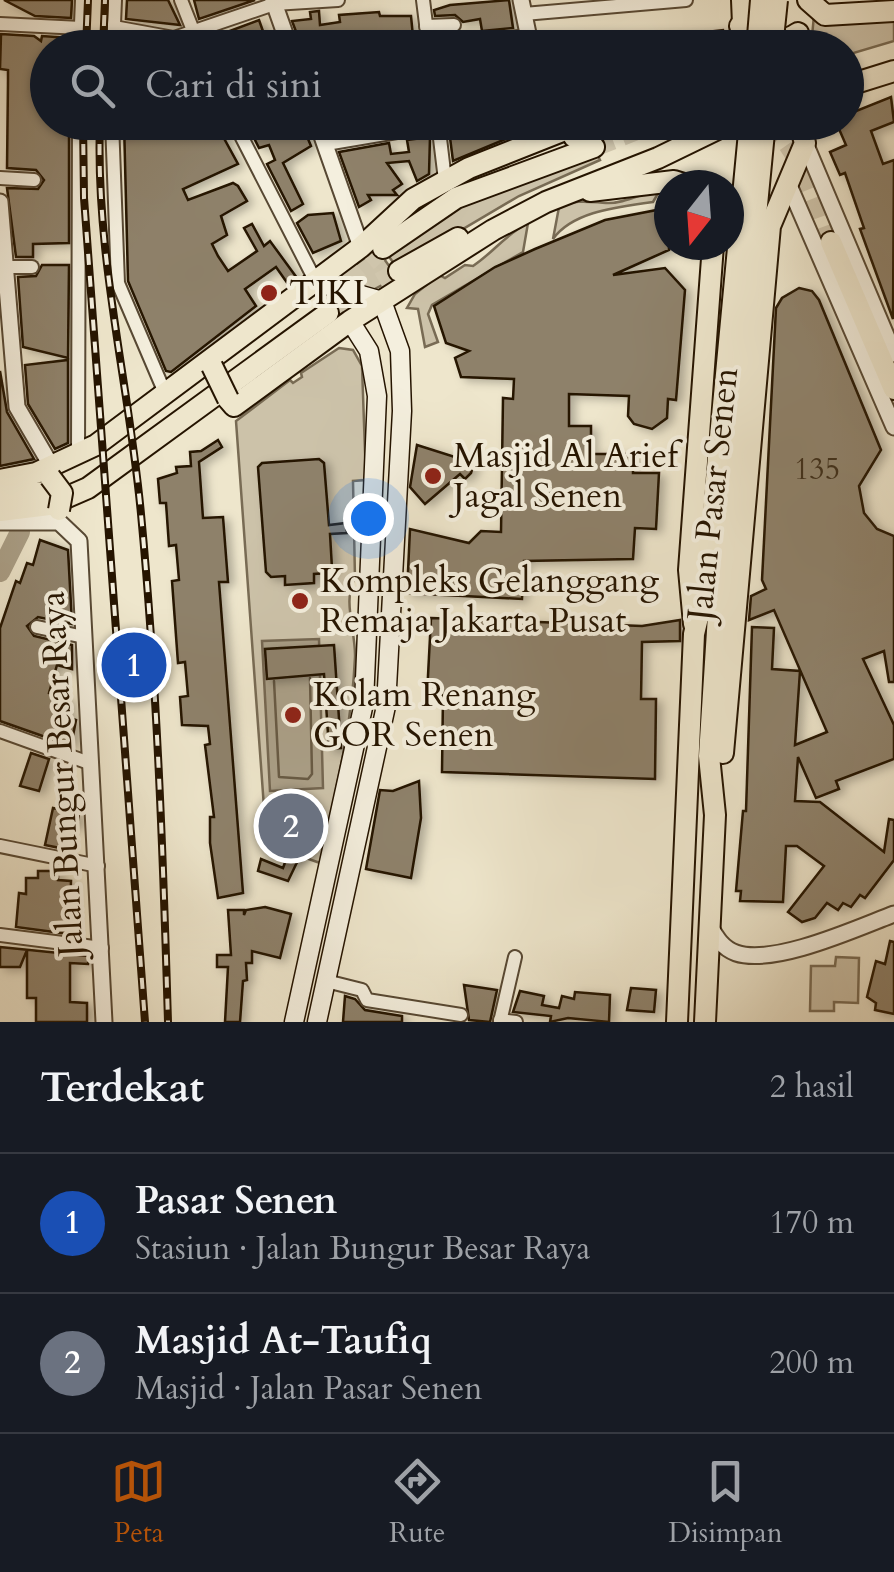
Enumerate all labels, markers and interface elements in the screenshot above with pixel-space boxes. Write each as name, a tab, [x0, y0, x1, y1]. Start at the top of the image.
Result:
search box	[30, 30, 864, 140]
icon: search	[65, 58, 120, 113]
text: Cari di sini	[145, 59, 322, 111]
north arrow	[654, 170, 744, 260]
place label: TIKI	[289, 269, 365, 317]
marker: TIKI	[258, 282, 280, 304]
street label: Jalan Pasar Senen	[675, 365, 750, 628]
place label: Masjid Al Arief Jagal Senen	[448, 432, 683, 520]
house number: 135	[794, 449, 840, 490]
marker: Masjid Al Arief Jagal Senen	[422, 465, 444, 487]
your location	[343, 493, 394, 544]
place label: Kompleks Gelanggang Remaja Jakarta Pusat	[320, 557, 660, 645]
street label: Jalan Bungur Besar Raya	[28, 590, 96, 963]
marker: Kompleks Gelanggang Remaja Jakarta Pusat	[289, 590, 311, 612]
pin: 1	[102, 628, 166, 702]
place label: Kolam Renang GOR Senen	[313, 671, 536, 759]
marker: Kolam Renang GOR Senen	[282, 704, 304, 726]
pin: 2	[258, 788, 324, 864]
text: Terdekat	[40, 1059, 204, 1116]
text: 2 hasil	[770, 1065, 854, 1109]
text: Pasar Senen	[135, 1175, 337, 1227]
text: 1	[64, 1201, 81, 1245]
text: 170 m	[769, 1201, 854, 1245]
text: Stasiun · Jalan Bungur Besar Raya	[135, 1227, 590, 1271]
text: Masjid At-Taufiq	[135, 1315, 432, 1367]
text: 2	[64, 1341, 81, 1385]
text: 200 m	[769, 1341, 854, 1385]
text: Masjid · Jalan Pasar Senen	[135, 1367, 482, 1411]
tab: Peta	[111, 1454, 166, 1552]
tab: Rute	[389, 1454, 445, 1552]
tab: Disimpan	[668, 1454, 783, 1552]

